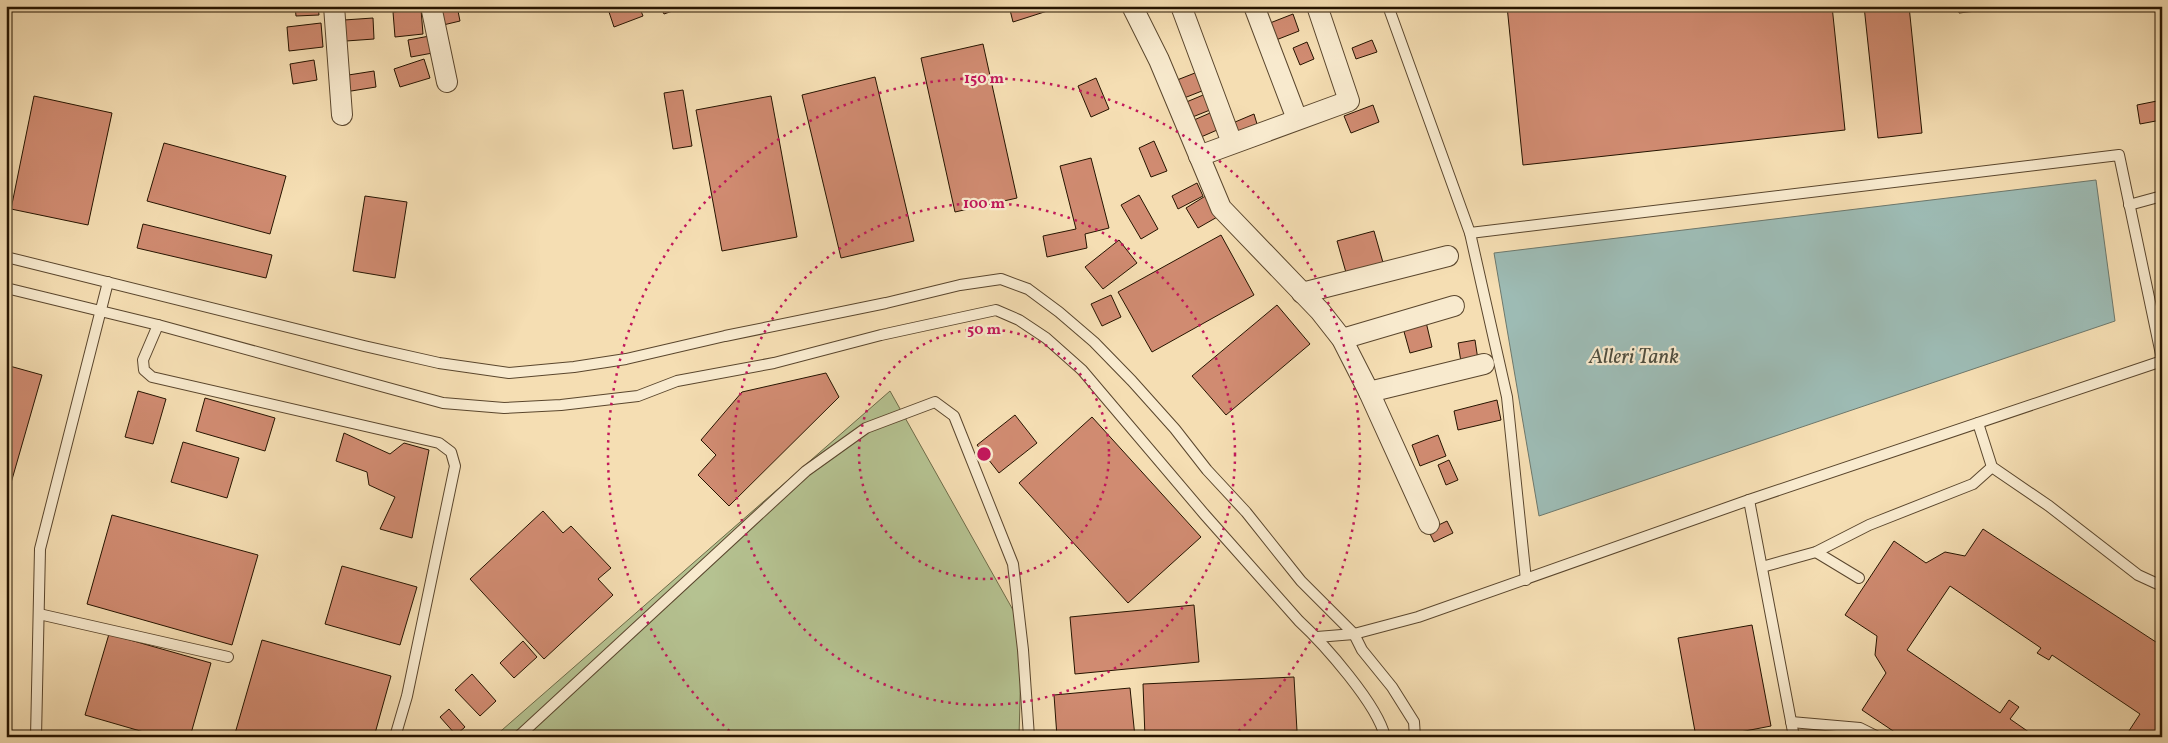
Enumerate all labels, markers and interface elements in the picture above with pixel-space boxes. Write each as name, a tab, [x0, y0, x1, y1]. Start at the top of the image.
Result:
text: 150 m	[964, 69, 1004, 90]
text: 100 m	[963, 194, 1006, 215]
text: 50 m	[967, 320, 1001, 341]
water label: Alleri Tank	[1588, 343, 1679, 372]
centre of rings	[975, 445, 993, 463]

